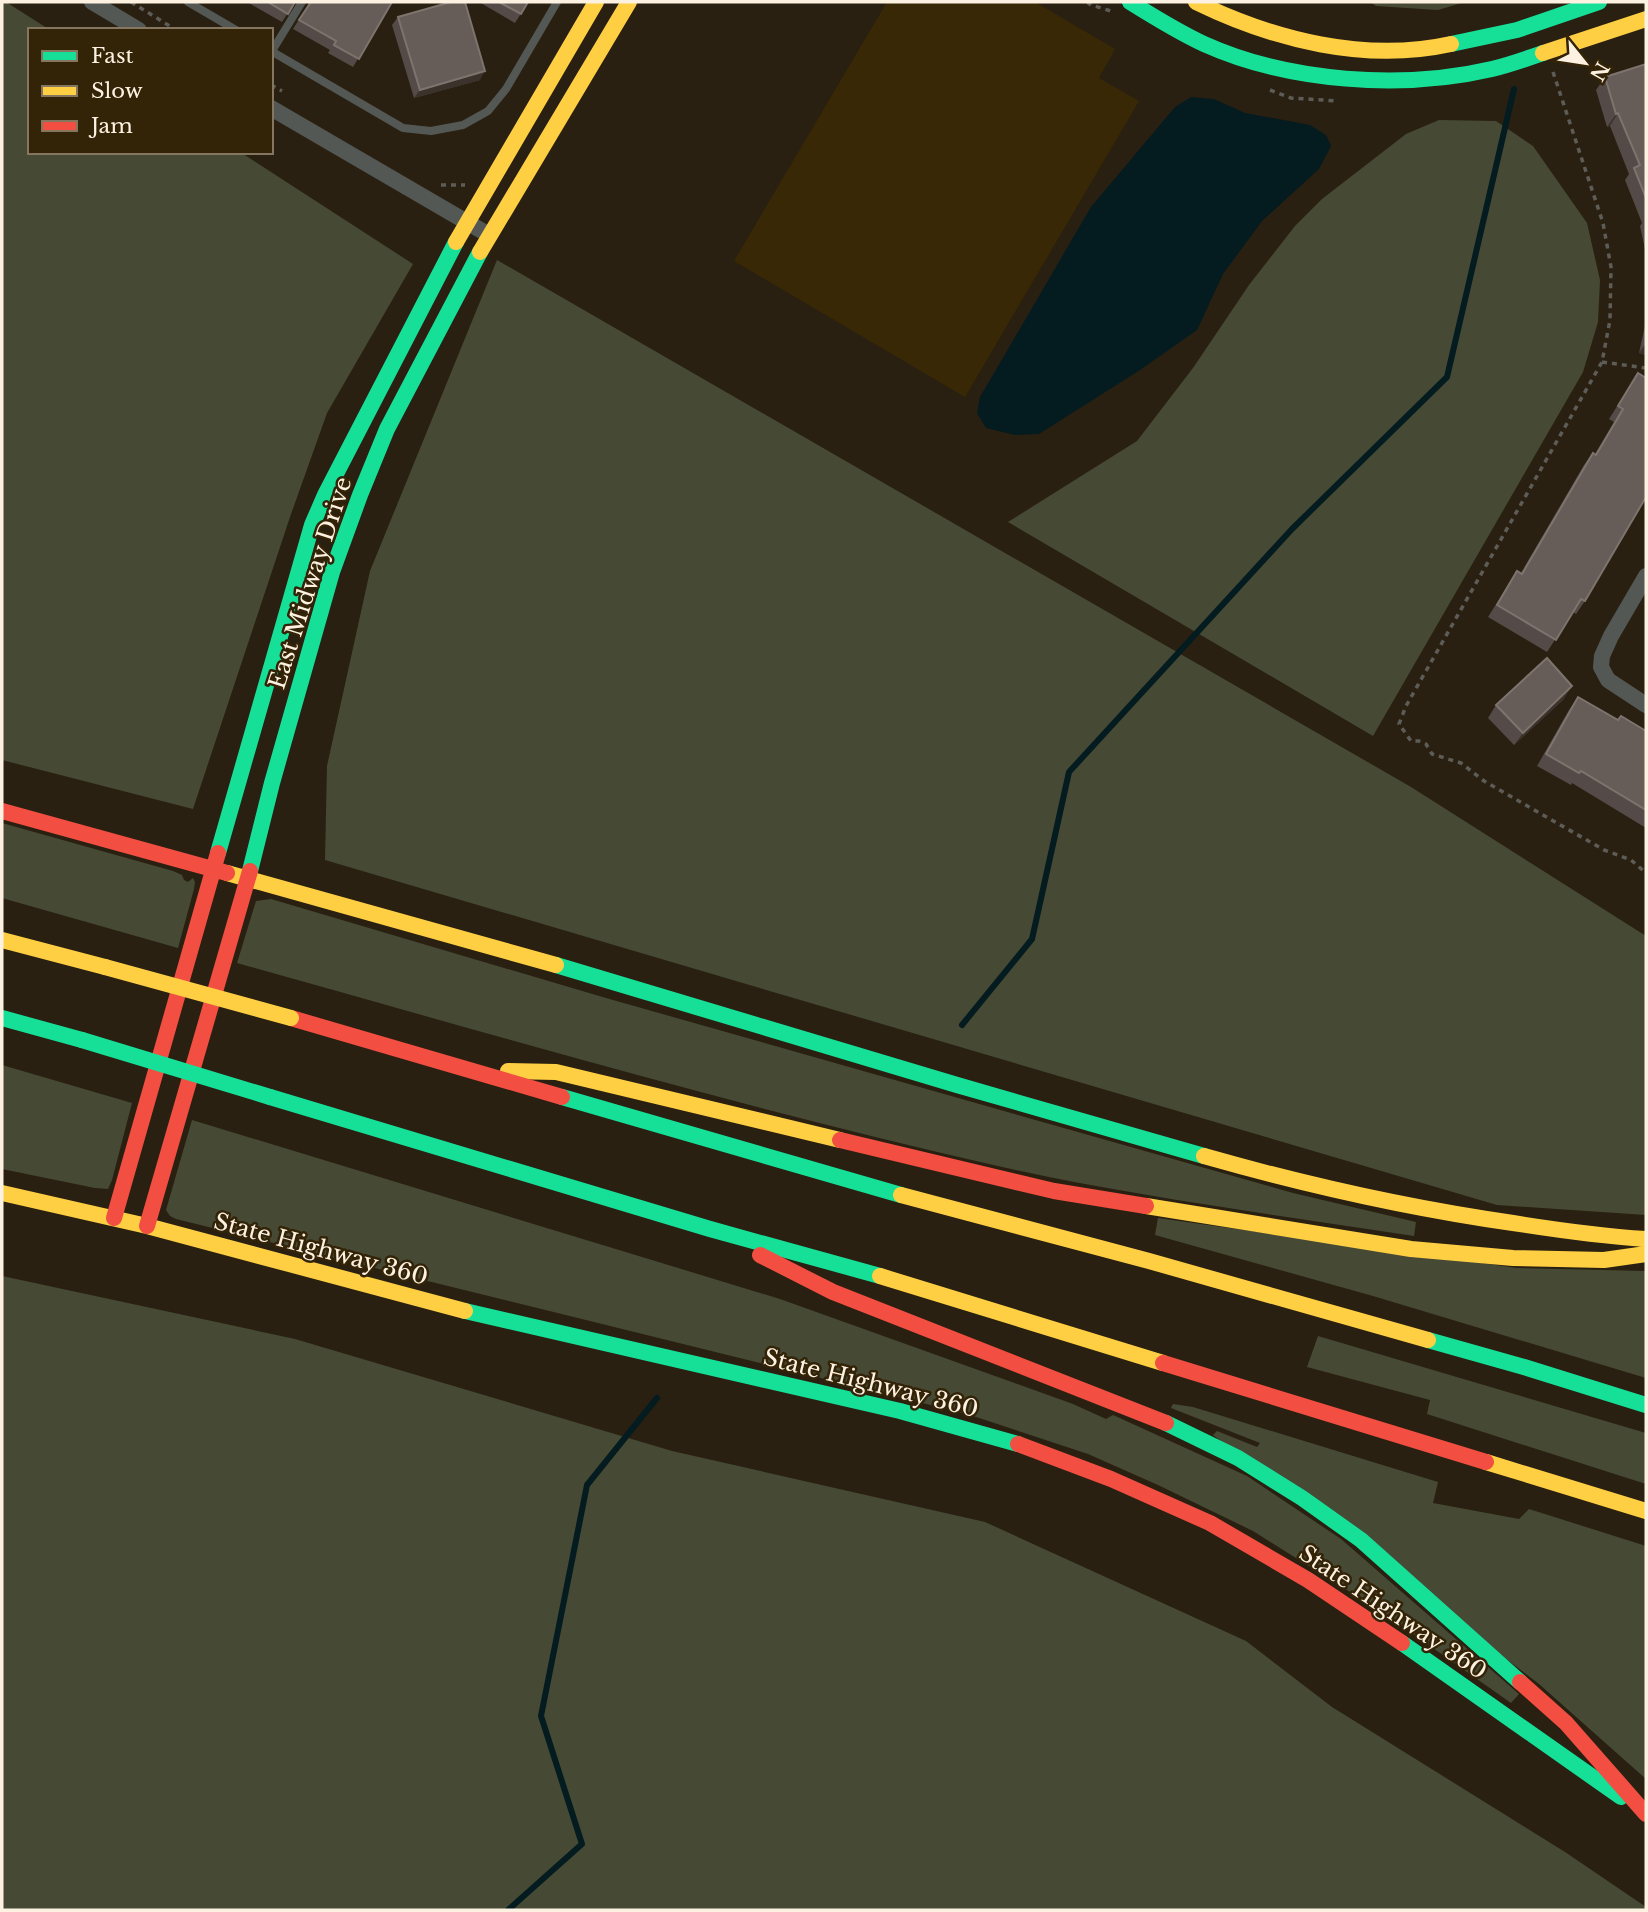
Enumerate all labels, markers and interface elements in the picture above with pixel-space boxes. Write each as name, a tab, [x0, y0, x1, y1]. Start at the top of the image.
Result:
legend	[28, 28, 273, 154]
north arrow	[1550, 28, 1620, 98]
text: Fast	[91, 43, 133, 69]
text: N	[1585, 58, 1614, 85]
text: Slow	[91, 78, 143, 104]
text: Jam	[88, 113, 133, 139]
street label: East Midway Drive	[262, 473, 358, 693]
street label: State Highway 360	[211, 1207, 431, 1291]
street label: State Highway 360	[761, 1343, 981, 1423]
street label: State Highway 360	[1294, 1539, 1492, 1685]

